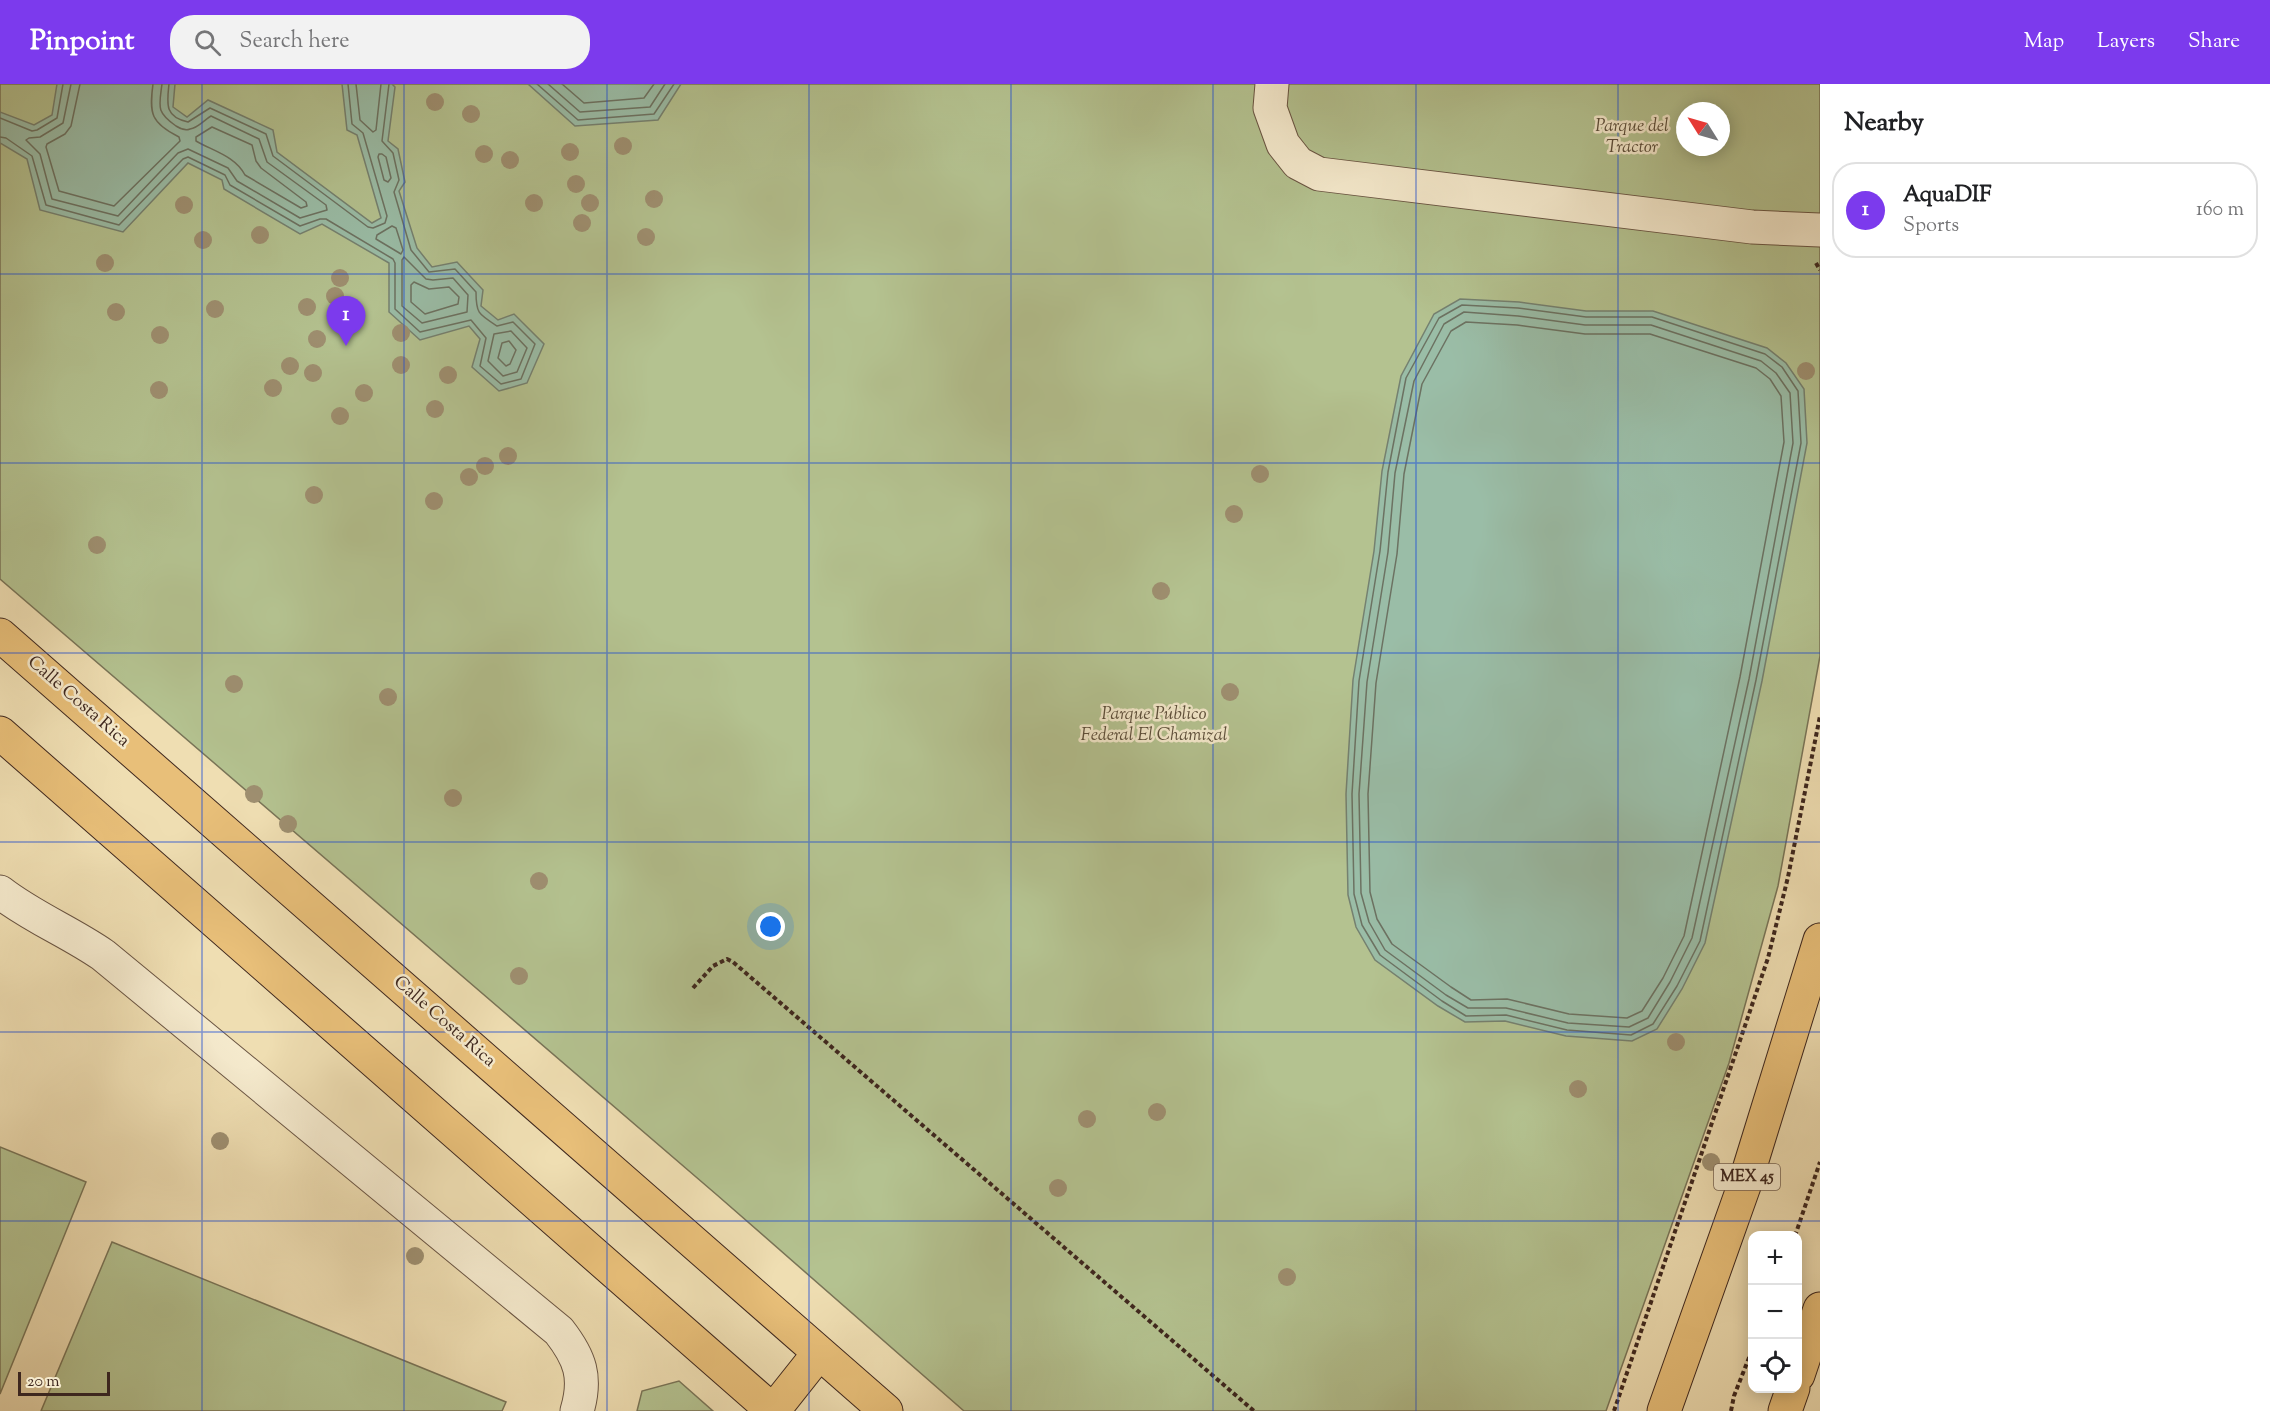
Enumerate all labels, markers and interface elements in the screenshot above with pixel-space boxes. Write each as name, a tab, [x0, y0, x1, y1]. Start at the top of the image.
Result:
search box	[170, 15, 590, 69]
text: Pinpoint	[30, 22, 134, 62]
icon: search	[191, 26, 224, 59]
text: Search here	[239, 26, 350, 58]
text: Map	[2024, 27, 2064, 57]
text: Layers	[2097, 27, 2155, 57]
text: Share	[2188, 27, 2240, 57]
north arrow	[1676, 102, 1730, 156]
text: Nearby	[1844, 105, 1924, 142]
park label: Parque del Tractor	[1595, 114, 1669, 161]
text: AquaDIF	[1903, 180, 1992, 212]
text: 1	[1862, 196, 1869, 225]
text: 160 m	[2196, 196, 2244, 225]
text: Sports	[1903, 212, 1959, 241]
pin: 1	[326, 296, 366, 346]
street label: Calle Costa Rica	[21, 650, 135, 754]
park label: Parque Público Federal El Chamizal	[1081, 702, 1228, 749]
your location	[756, 912, 785, 941]
street label: Calle Costa Rica	[387, 970, 501, 1074]
road number: MEX 45	[1714, 1164, 1780, 1190]
map controls	[1748, 1231, 1802, 1393]
button: +	[1748, 1231, 1802, 1285]
button: −	[1748, 1285, 1802, 1339]
button: locate	[1748, 1339, 1802, 1393]
scale bar	[18, 1369, 110, 1396]
text: 20 m	[27, 1371, 60, 1394]

